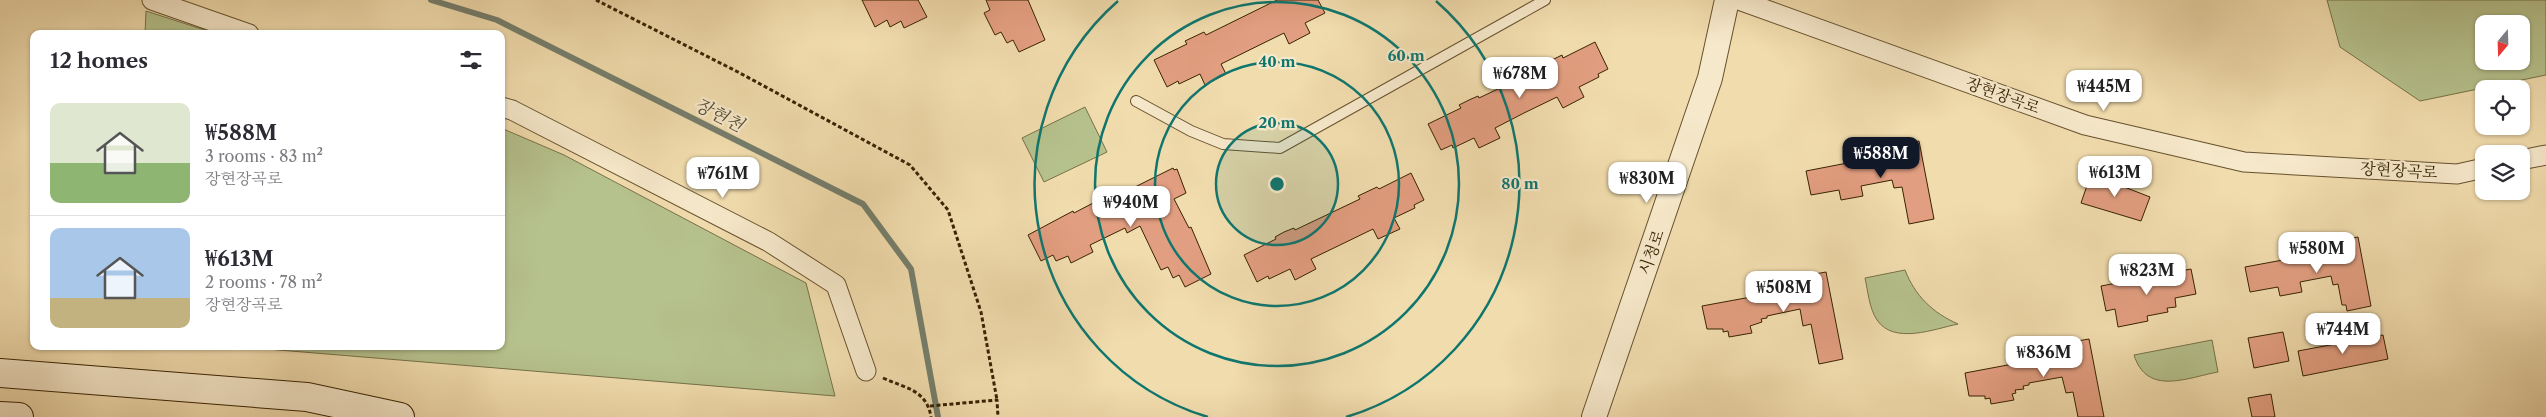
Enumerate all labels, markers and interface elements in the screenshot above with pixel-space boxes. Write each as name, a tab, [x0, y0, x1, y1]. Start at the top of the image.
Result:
north arrow	[2475, 15, 2530, 70]
map controls	[2475, 15, 2530, 200]
icon: filters	[457, 46, 485, 74]
text: 60 m	[1387, 46, 1425, 65]
text: 12 homes	[50, 48, 148, 73]
text: 40 m	[1258, 52, 1296, 71]
pin: ₩678M	[1485, 56, 1555, 99]
text: ₩678M	[1493, 63, 1547, 83]
pin: ₩445M	[2069, 70, 2139, 112]
street label: 장현장곡로	[1963, 72, 2043, 118]
text: ₩445M	[2077, 76, 2131, 96]
button: locate	[2475, 80, 2530, 135]
water label: 장현천	[691, 93, 749, 137]
text: 20 m	[1258, 113, 1296, 132]
text: ₩588M	[205, 120, 277, 145]
icon: home	[90, 123, 150, 183]
pin: ₩588M	[1846, 136, 1916, 179]
text: ₩588M	[1854, 143, 1908, 163]
button: layers	[2475, 145, 2530, 200]
text: 3 rooms · 83 m²	[205, 146, 323, 166]
pin: ₩761M	[688, 156, 758, 199]
pin: ₩613M	[2080, 156, 2150, 198]
street label: 장현장곡로	[2360, 158, 2439, 182]
pin: ₩830M	[1612, 162, 1682, 204]
text: ₩613M	[2089, 162, 2141, 182]
text: ₩761M	[697, 163, 749, 183]
text: 장현장곡로	[205, 168, 282, 188]
text: ₩830M	[1619, 168, 1675, 188]
text: 80 m	[1501, 174, 1539, 193]
centre of rings	[1268, 175, 1286, 193]
pin: ₩940M	[1096, 186, 1166, 228]
text: ₩940M	[1103, 192, 1159, 212]
street label: 시청로	[1634, 226, 1668, 277]
pin: ₩580M	[2282, 232, 2352, 274]
text: ₩580M	[2289, 238, 2345, 258]
text: ₩613M	[205, 246, 274, 271]
icon: home	[90, 248, 150, 308]
pin: ₩823M	[2112, 254, 2182, 296]
text: ₩823M	[2120, 260, 2174, 280]
pin: ₩508M	[1749, 270, 1819, 313]
text: 2 rooms · 78 m²	[205, 272, 323, 292]
text: ₩508M	[1756, 277, 1812, 297]
text: 장현장곡로	[205, 294, 282, 314]
pin: ₩744M	[2308, 312, 2378, 355]
text: ₩744M	[2316, 319, 2370, 339]
pin: ₩836M	[2009, 336, 2079, 378]
text: ₩836M	[2017, 342, 2071, 362]

